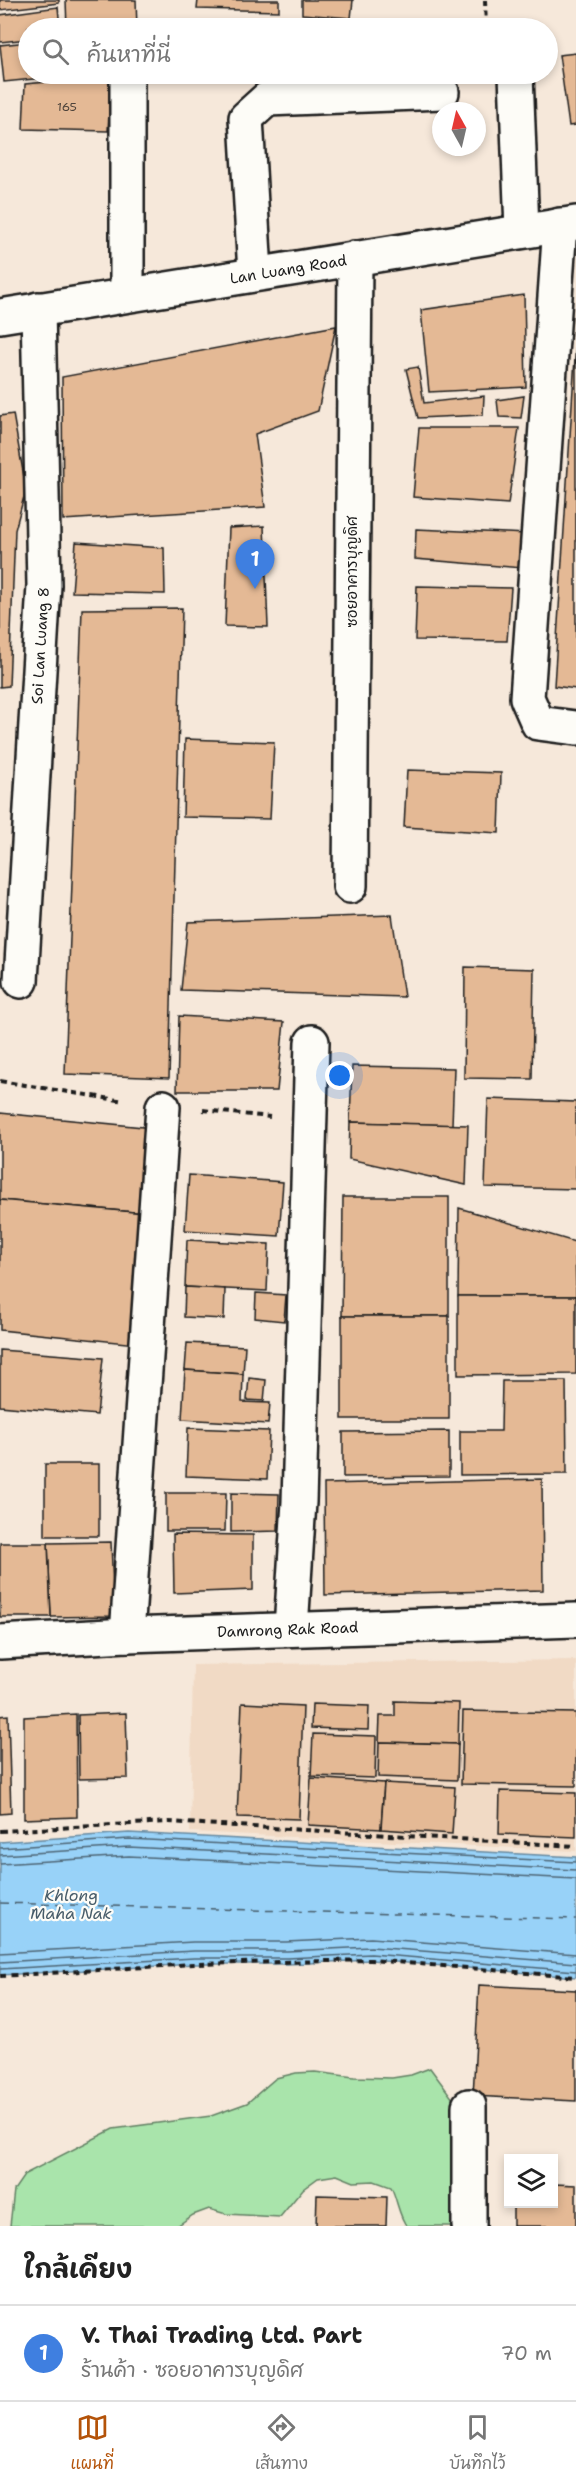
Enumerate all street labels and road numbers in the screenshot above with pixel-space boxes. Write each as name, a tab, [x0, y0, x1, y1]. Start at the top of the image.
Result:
street label: Lan Luang Road	[228, 250, 349, 289]
street label: ซอยอาคารบุญดิศ	[342, 515, 363, 627]
street label: Soi Lan Luang 8	[27, 586, 54, 705]
street label: Damrong Rak Road	[217, 1617, 359, 1642]

